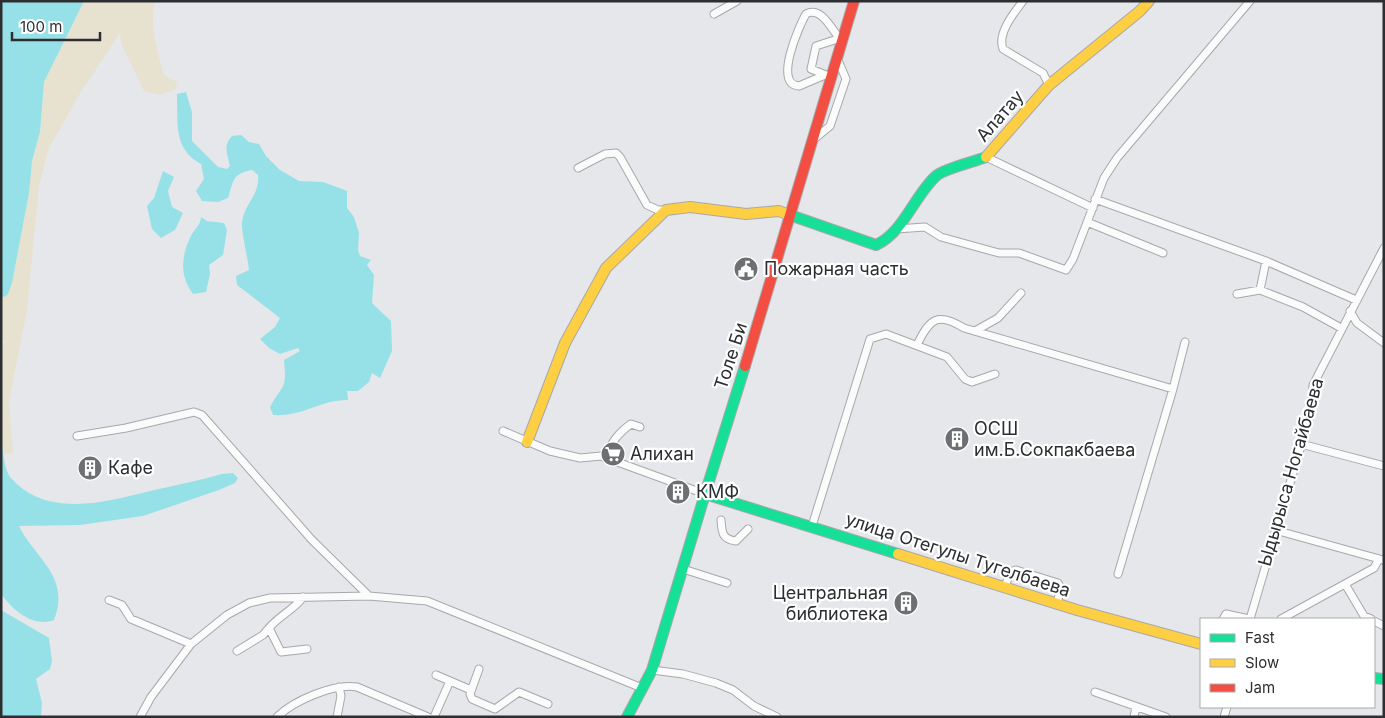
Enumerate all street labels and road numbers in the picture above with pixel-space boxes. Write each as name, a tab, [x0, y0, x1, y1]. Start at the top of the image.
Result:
street label: Алатау	[972, 86, 1028, 146]
street label: Толе Би	[710, 320, 751, 392]
street label: Ыдырыса Ногайбаева	[1254, 375, 1327, 568]
street label: улица Отегулы Тугелбаева	[843, 508, 1073, 601]

